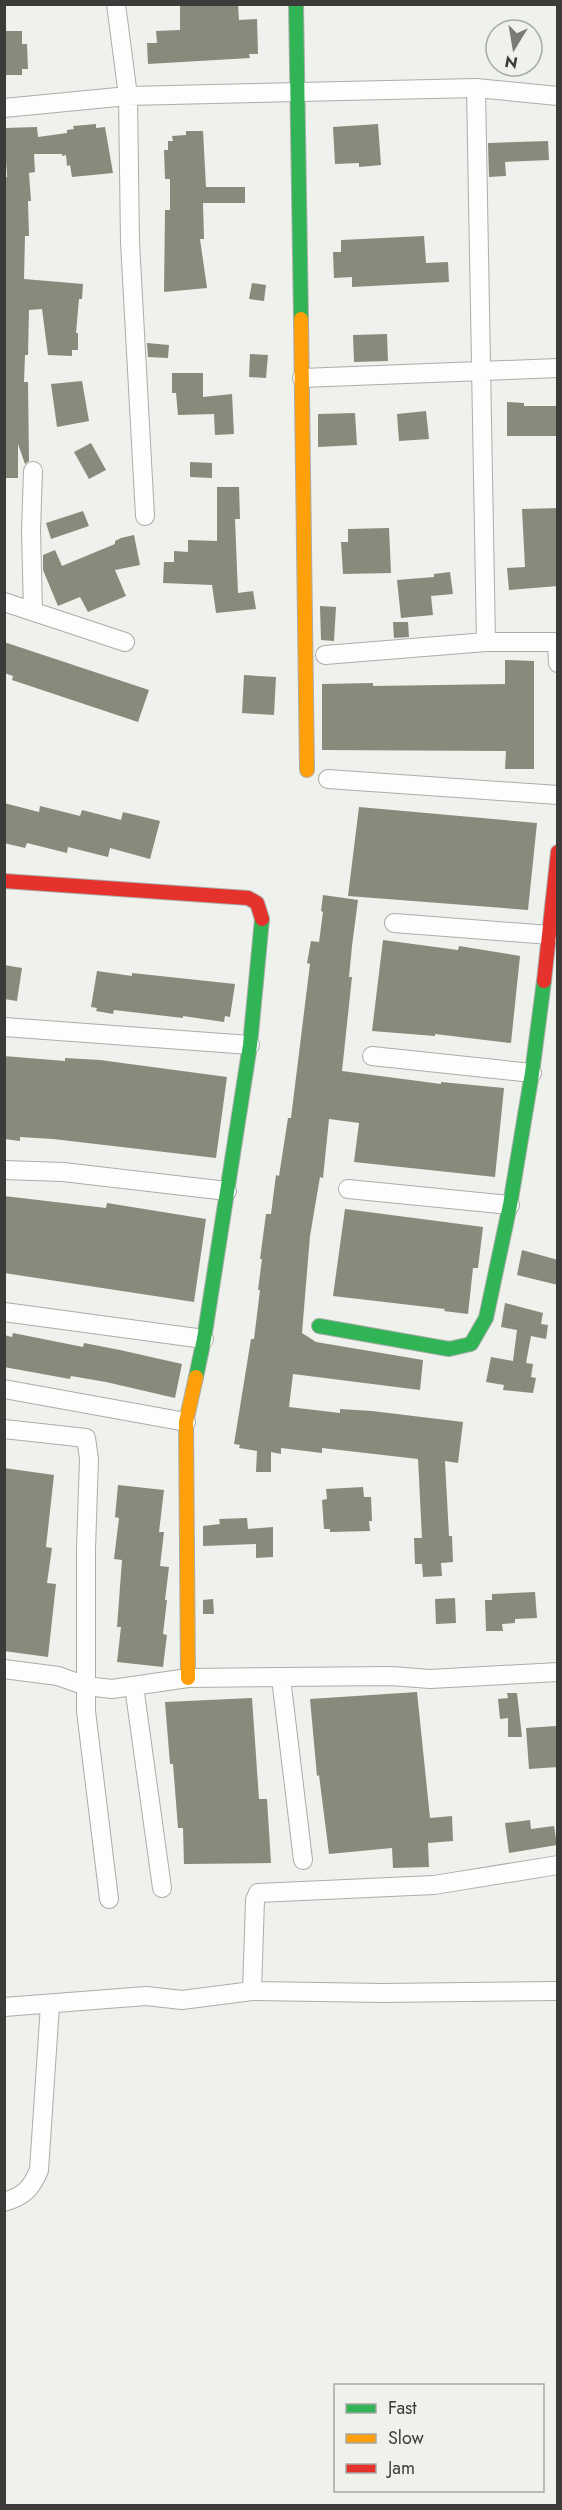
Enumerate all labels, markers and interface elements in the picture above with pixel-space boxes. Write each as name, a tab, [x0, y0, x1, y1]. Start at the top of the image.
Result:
north arrow	[484, 18, 544, 78]
text: N	[503, 50, 520, 75]
legend	[334, 2384, 544, 2492]
text: Fast	[388, 2395, 417, 2421]
text: Slow	[388, 2425, 425, 2451]
text: Jam	[386, 2455, 415, 2481]

